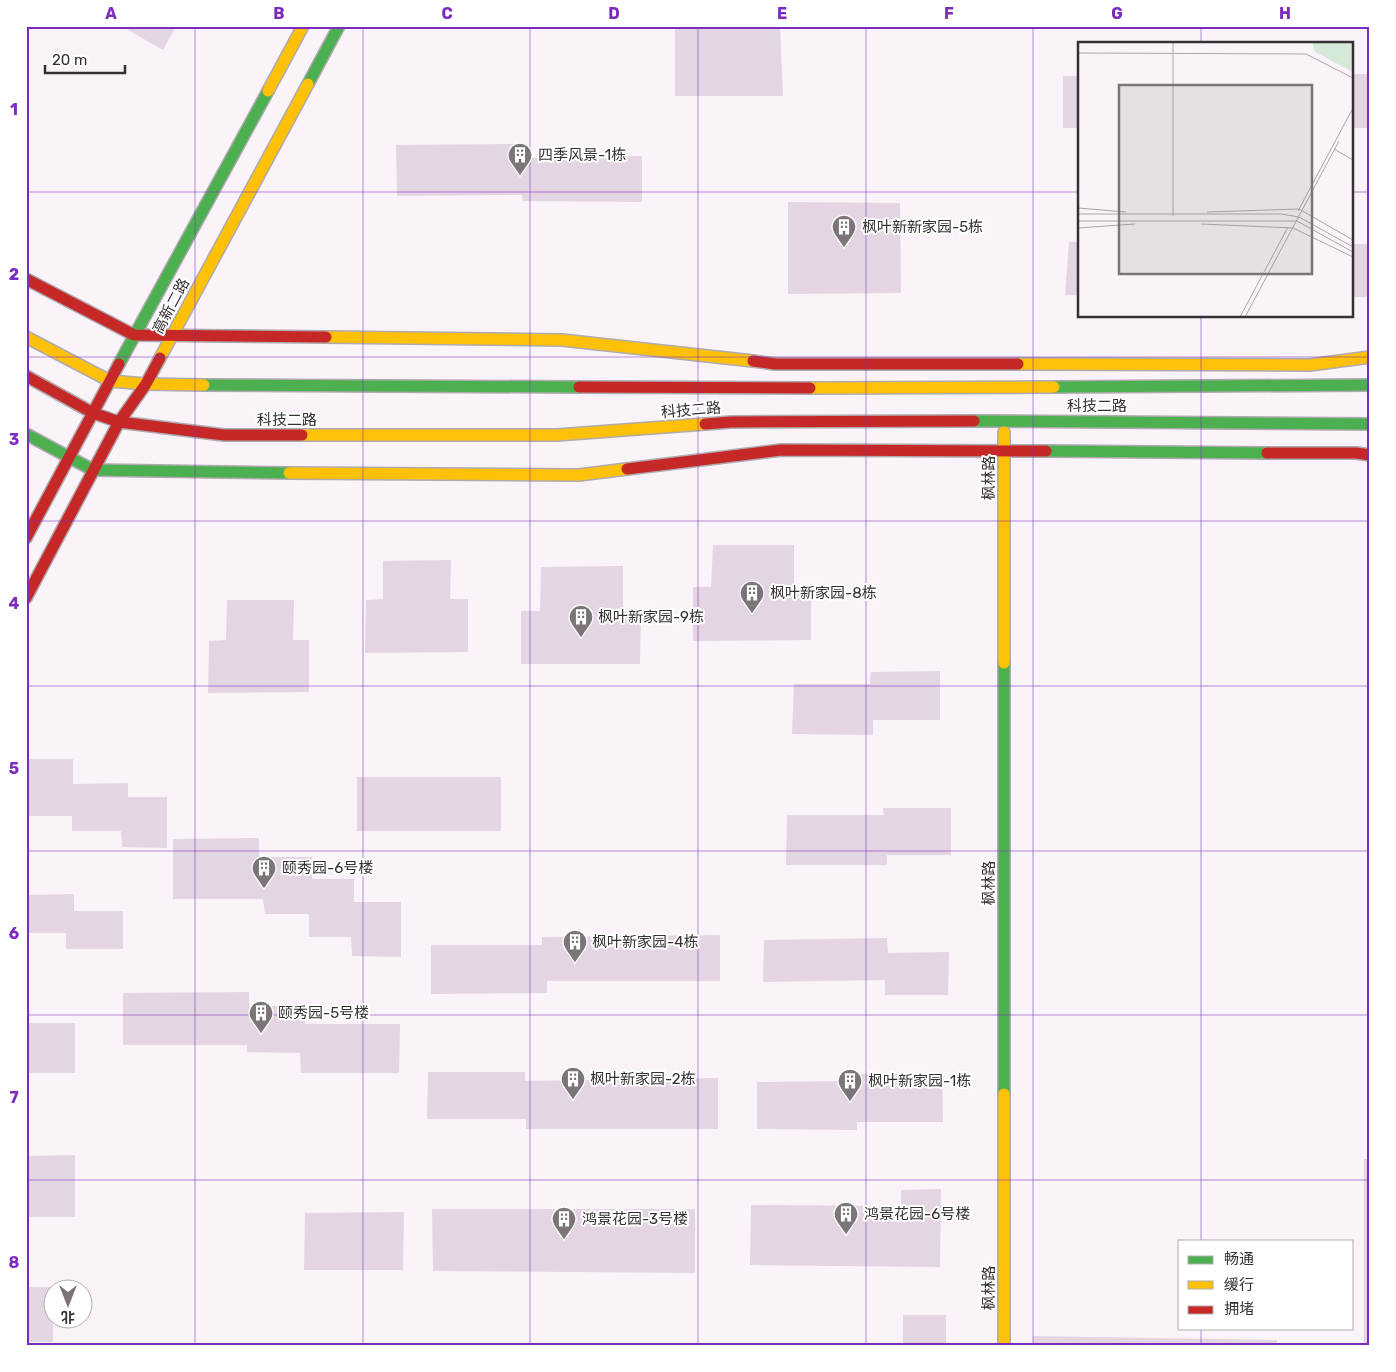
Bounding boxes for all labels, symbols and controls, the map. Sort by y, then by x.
text: A [105,4,117,23]
text: B [273,4,285,23]
text: C [441,4,453,23]
text: D [608,4,620,23]
text: E [777,4,787,23]
text: F [944,4,954,23]
text: G [1111,4,1123,23]
text: H [1279,4,1291,23]
scale bar [45,42,125,74]
inset map [1078,42,1354,318]
text: 20 m [52,51,87,69]
text: 1 [10,100,18,119]
building icon: 四季风景-1栋 [507,142,533,176]
place label: 四季风景-1栋 [538,146,626,164]
building icon: 枫叶新新家园-5栋 [831,214,857,248]
place label: 枫叶新新家园-5栋 [862,218,983,236]
text: 2 [9,265,19,284]
street label: 高新二路 [149,275,193,337]
street label: 科技二路 [1067,397,1127,415]
street label: 科技二路 [660,398,722,422]
street label: 科技二路 [257,411,317,429]
text: 3 [9,430,19,449]
street label: 枫林路 [980,455,998,501]
building icon: 枫叶新家园-8栋 [739,580,765,614]
place label: 枫叶新家园-8栋 [770,584,877,602]
text: 4 [9,594,20,613]
building icon: 枫叶新家园-9栋 [568,604,594,638]
place label: 枫叶新家园-9栋 [598,608,704,626]
text: 5 [9,759,19,778]
building icon: 颐秀园-6号楼 [251,855,277,889]
place label: 颐秀园-6号楼 [282,859,373,877]
street label: 枫林路 [980,860,998,906]
text: 6 [9,924,19,943]
building icon: 枫叶新家园-4栋 [562,929,588,963]
place label: 枫叶新家园-4栋 [592,933,699,951]
building icon: 颐秀园-5号楼 [248,1000,274,1034]
place label: 颐秀园-5号楼 [278,1004,369,1022]
building icon: 枫叶新家园-2栋 [560,1066,586,1100]
building icon: 枫叶新家园-1栋 [837,1068,863,1102]
place label: 枫叶新家园-2栋 [590,1070,695,1088]
place label: 枫叶新家园-1栋 [868,1072,971,1090]
text: 7 [9,1088,19,1107]
building icon: 鸿景花园-6号楼 [833,1201,859,1235]
place label: 鸿景花园-6号楼 [864,1205,970,1223]
building icon: 鸿景花园-3号楼 [551,1206,577,1240]
place label: 鸿景花园-3号楼 [582,1210,688,1228]
legend [1178,1240,1354,1330]
text: 畅通 [1224,1250,1254,1268]
text: 8 [9,1253,20,1272]
street label: 枫林路 [980,1265,998,1311]
text: 缓行 [1224,1276,1254,1294]
north arrow [42,1280,92,1330]
text: 拥堵 [1224,1300,1254,1318]
text: 北 [61,1308,75,1325]

